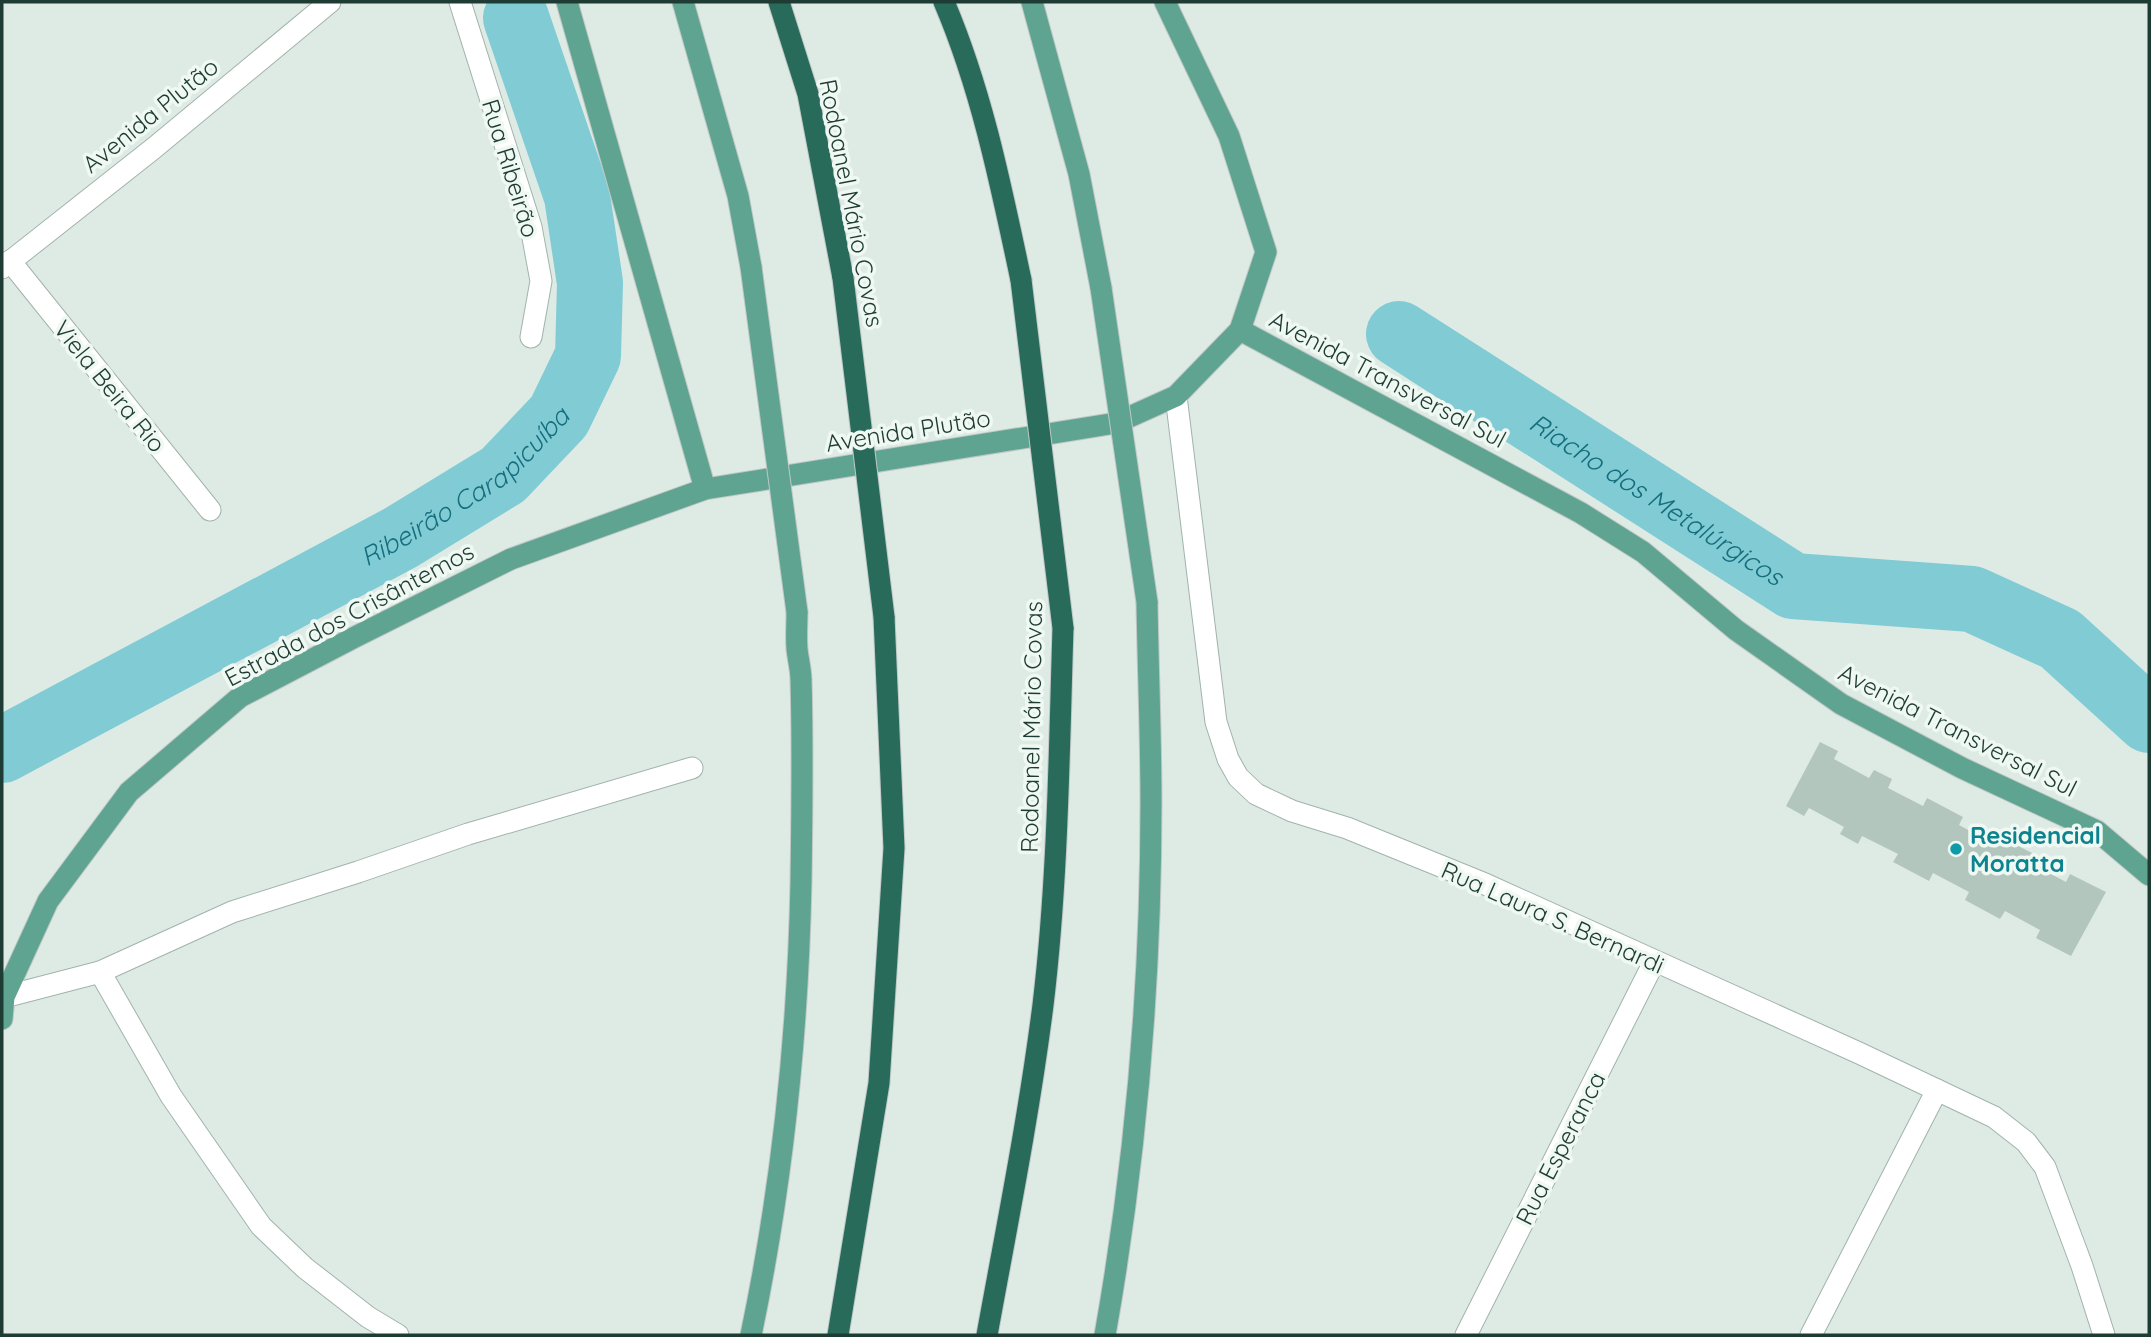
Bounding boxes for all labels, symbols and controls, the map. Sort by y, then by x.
street label: Avenida Plutão [76,51,224,179]
street label: Rodoanel Mário Covas [813,77,891,329]
street label: Rua Ribeirão [476,95,546,241]
street label: Avenida Transversal Sul [1265,304,1511,454]
street label: Viela Beira Rio [48,314,172,458]
water label: Ribeirão Carapicuíba [354,399,577,573]
street label: Avenida Plutão [824,402,992,458]
water label: Riacho dos Metalúrgicos [1524,406,1791,593]
street label: Estrada dos Crisântemos [219,535,479,693]
street label: Rodoanel Mário Covas [1014,601,1048,853]
street label: Avenida Transversal Sul [1834,657,2082,803]
place label: Residencial Moratta [1970,820,2101,878]
marker: Residencial Moratta [1948,841,1964,857]
street label: Rua Laura S. Bernardi [1437,854,1669,980]
street label: Rua Esperanca [1509,1066,1611,1230]

